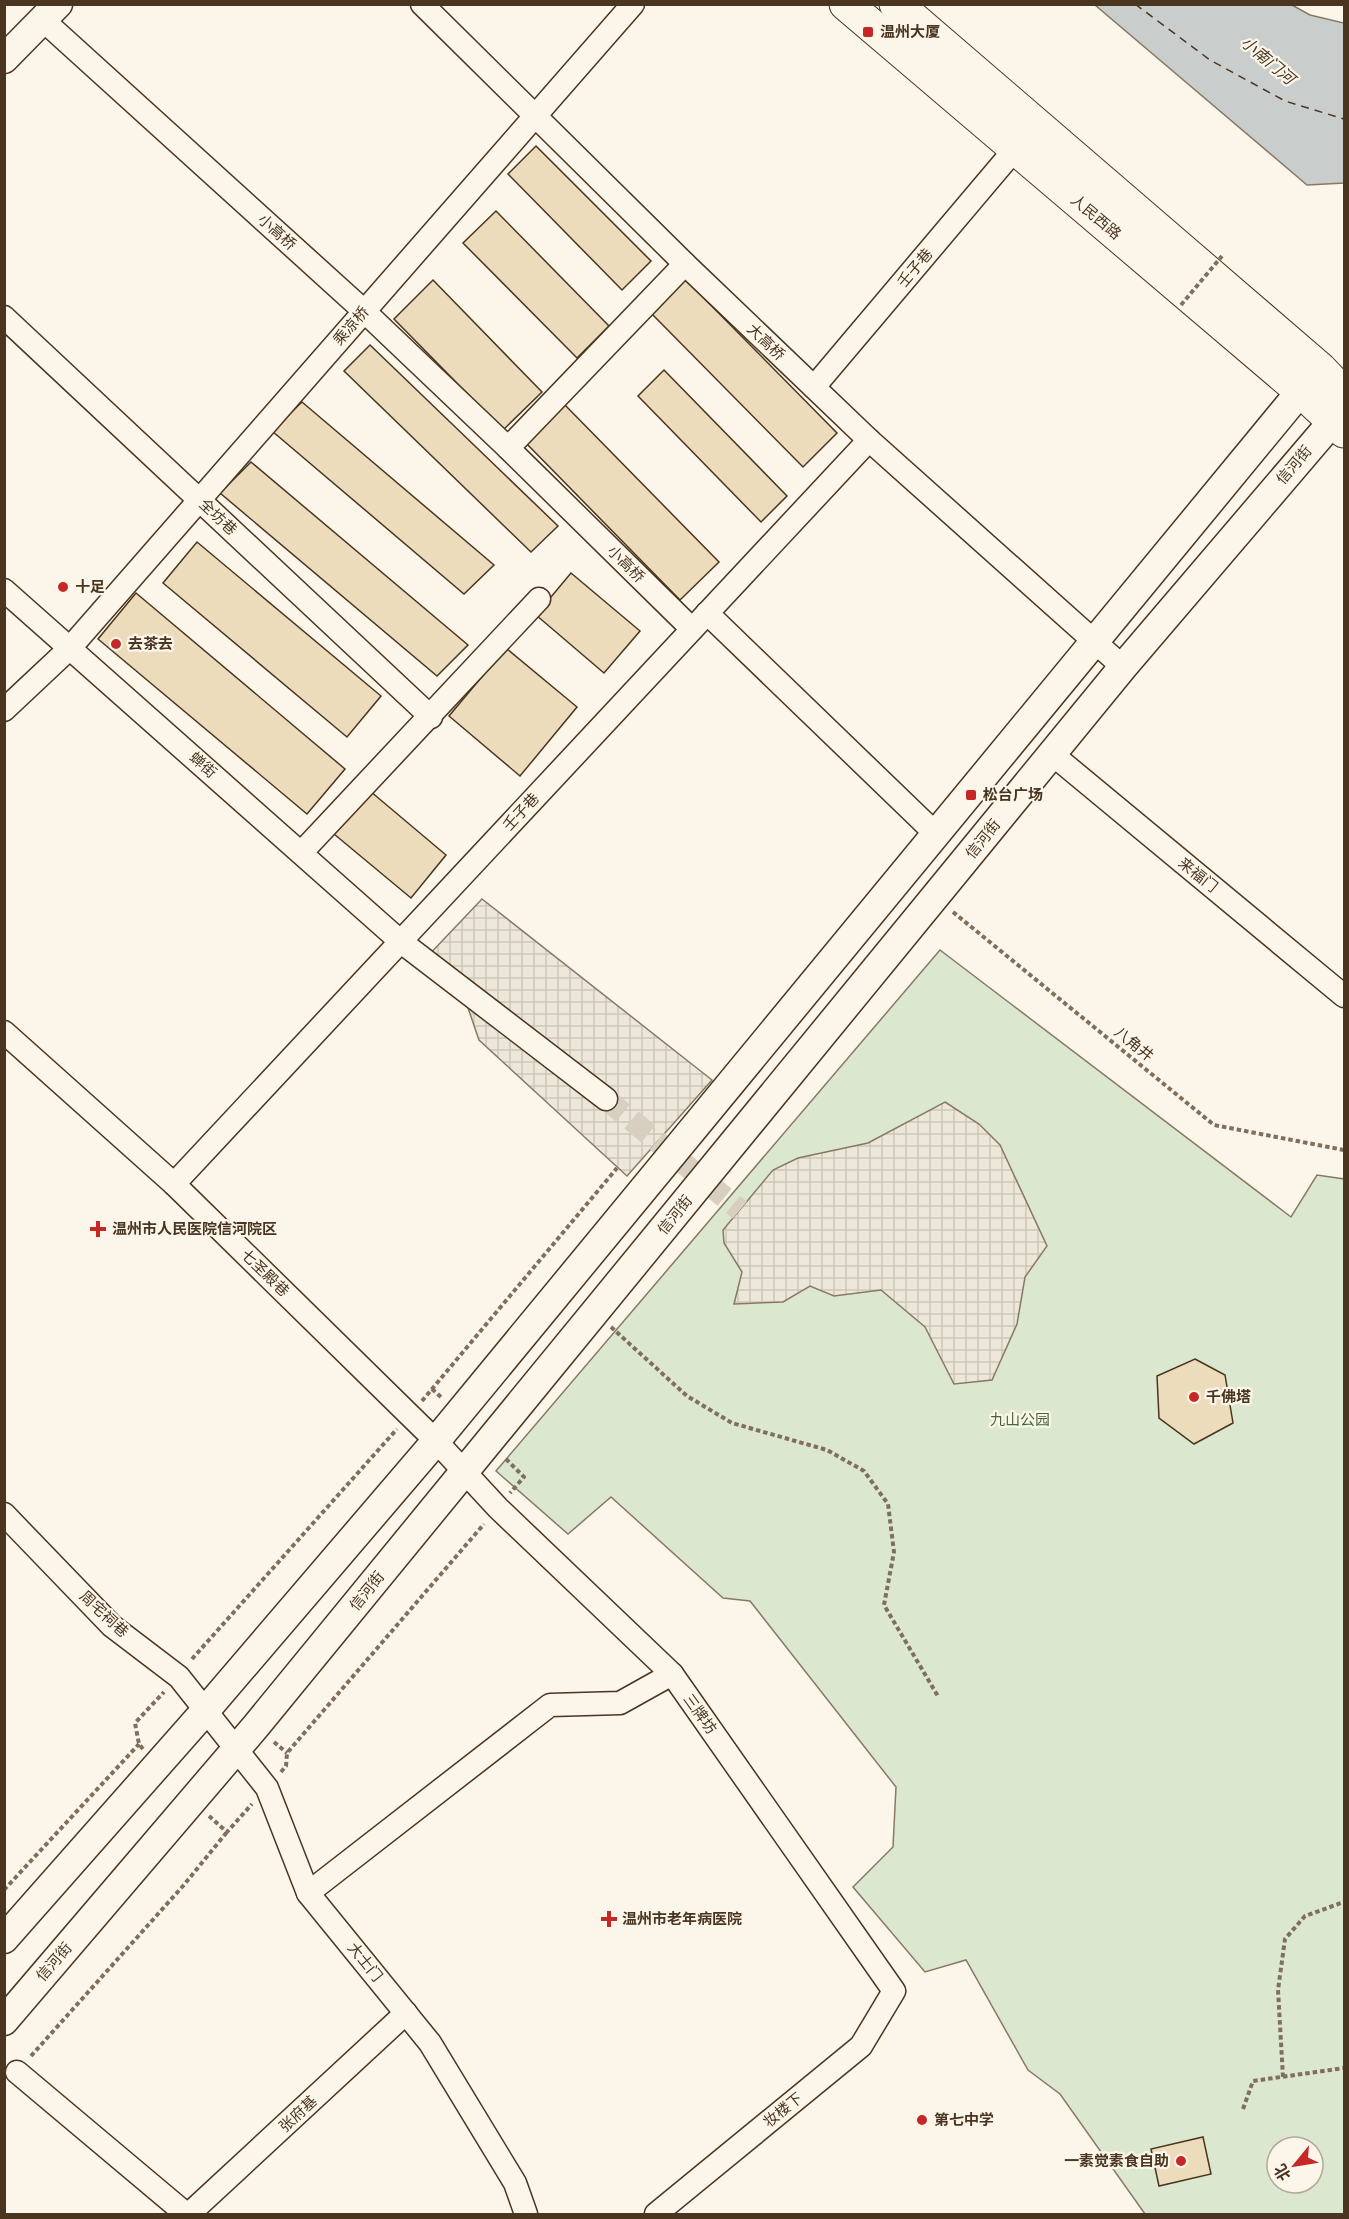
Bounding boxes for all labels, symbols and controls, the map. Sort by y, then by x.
place label: 温州大厦 [880,22,940,40]
marker: 温州大厦 [861,25,875,39]
water label: 小南门河 [1238,32,1301,89]
street label: 人民西路 [1068,190,1125,242]
street label: 小高桥 [255,210,300,253]
street label: 壬子巷 [893,244,936,290]
street label: 乘凉桥 [329,302,372,348]
street label: 大高桥 [744,319,789,363]
street label: 信河街 [1272,441,1315,487]
street label: 全坊巷 [196,494,241,538]
street label: 小高桥 [604,541,649,586]
place label: 十足 [75,577,105,595]
marker: 十足 [56,580,70,594]
place label: 去茶去 [128,634,173,652]
marker: 去茶去 [109,637,123,651]
street label: 蝉街 [186,748,221,781]
place label: 松台广场 [983,785,1043,803]
marker: 松台广场 [964,788,978,802]
street label: 壬子巷 [498,789,542,834]
street label: 信河街 [961,815,1003,862]
street label: 来福门 [1175,853,1222,895]
street label: 八角井 [1111,1022,1158,1064]
street label: 信河街 [653,1191,695,1238]
place label: 温州市人民医院信河院区 [112,1219,277,1237]
marker: 温州市人民医院信河院区 [89,1220,107,1238]
street label: 七圣殿巷 [238,1245,294,1300]
place label: 千佛塔 [1206,1387,1251,1405]
marker: 千佛塔 [1187,1390,1201,1404]
park label: 九山公园 [990,1410,1050,1428]
street label: 信河街 [345,1567,387,1614]
street label: 周宅祠巷 [77,1586,133,1640]
street label: 三牌坊 [680,1690,721,1737]
place label: 温州市老年病医院 [622,1909,742,1927]
marker: 温州市老年病医院 [600,1910,618,1928]
street label: 信河街 [32,1938,75,1984]
street label: 大士门 [345,1938,387,1985]
street label: 妆楼下 [759,2088,806,2130]
street label: 张府基 [275,2091,320,2135]
place label: 第七中学 [934,2110,994,2128]
marker: 第七中学 [915,2113,929,2127]
north arrow [1265,2135,1325,2195]
place label: 一素觉素食自助 [1064,2151,1169,2169]
marker: 一素觉素食自助 [1174,2154,1188,2168]
text: 北 [1269,2161,1294,2184]

